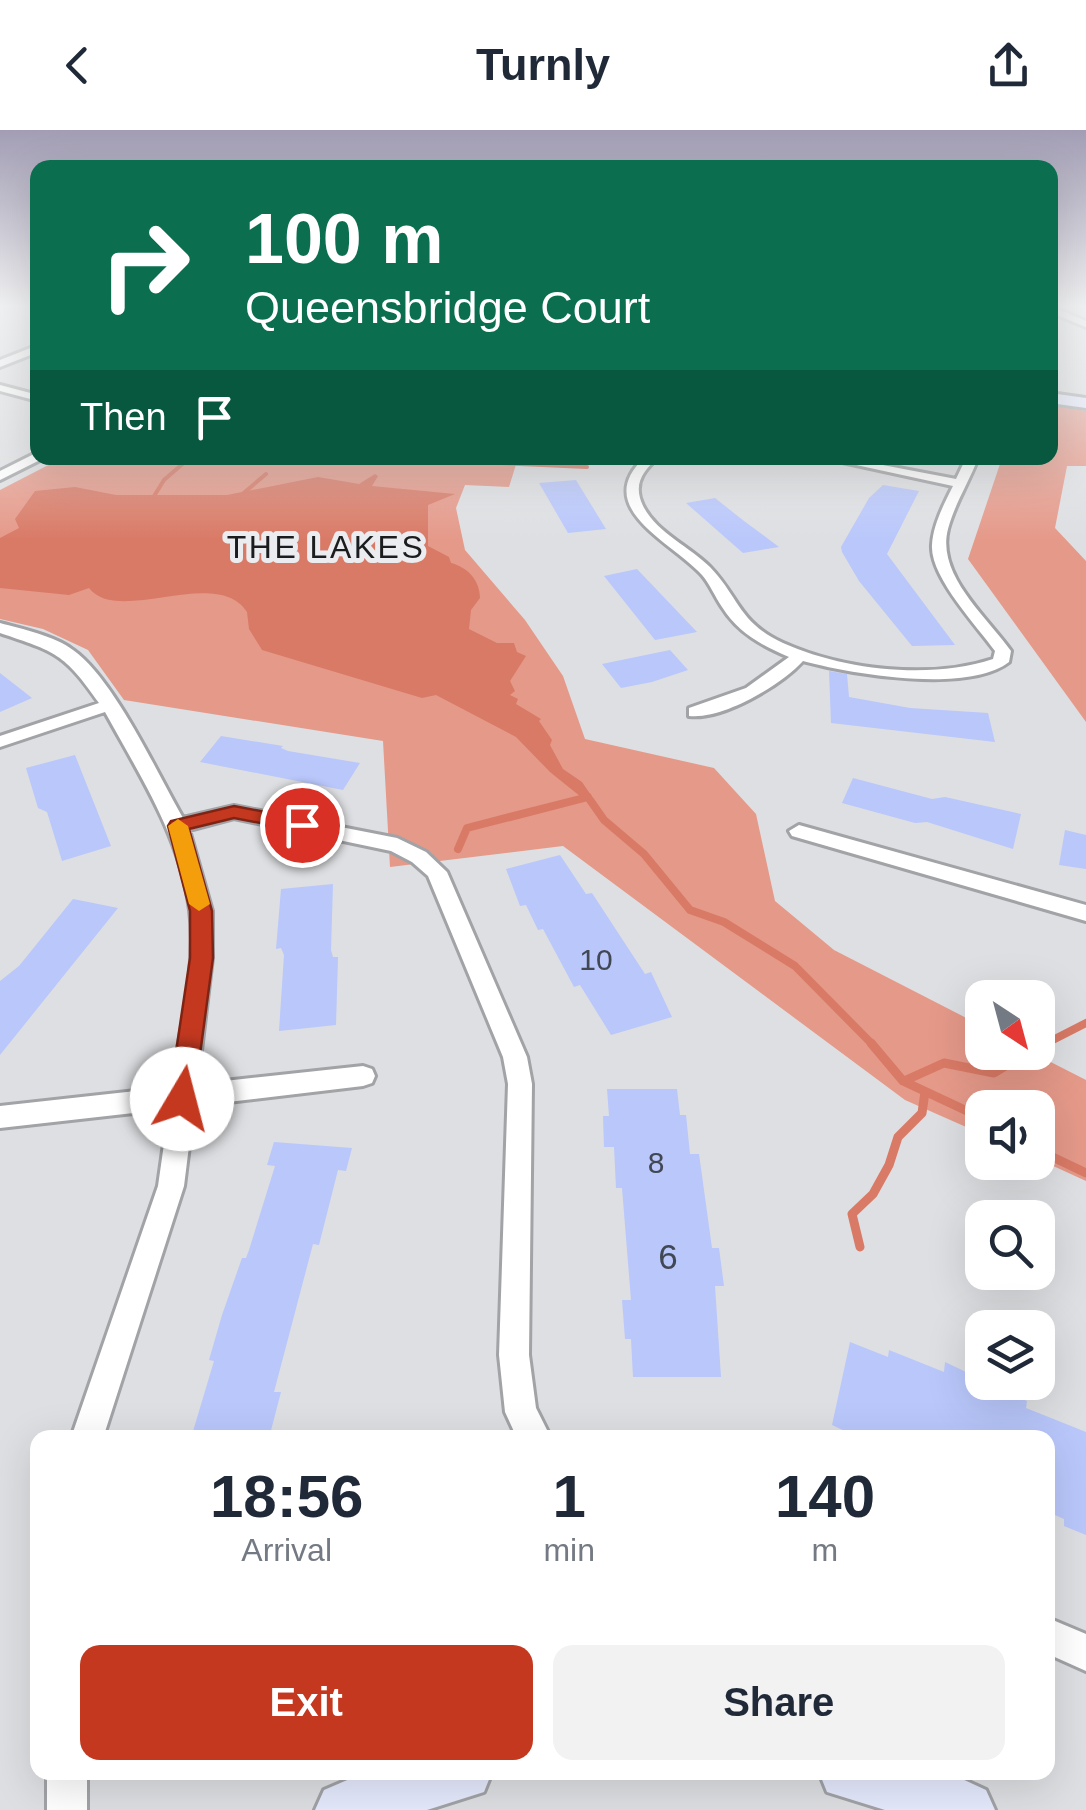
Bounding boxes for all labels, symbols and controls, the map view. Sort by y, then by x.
icon: back [50,38,105,93]
icon: share [981,38,1036,93]
text: Turnly [476,39,610,90]
icon: right [80,200,210,330]
text: 100 m [245,200,443,278]
text: Queensbridge Court [245,282,650,333]
icon: arrive [187,390,242,445]
text: Then [80,396,167,438]
district label: THE LAKES [227,529,425,565]
pin [260,783,345,868]
icon: arrive [275,798,330,853]
house number: 10 [579,943,613,976]
north arrow [965,980,1055,1070]
map controls [965,980,1055,1400]
position arrow [130,1047,234,1151]
button: sound [965,1090,1055,1180]
house number: 8 [648,1146,664,1179]
button: search [965,1200,1055,1290]
house number: 6 [658,1237,678,1276]
button: layers [965,1310,1055,1400]
text: 18:56 [210,1463,363,1530]
text: 1 [552,1463,586,1530]
text: 140 [775,1463,875,1530]
text: Arrival [241,1532,332,1568]
text: min [543,1532,595,1568]
text: m [812,1532,838,1568]
button: Exit [80,1645,533,1760]
button: Share [553,1645,1005,1760]

